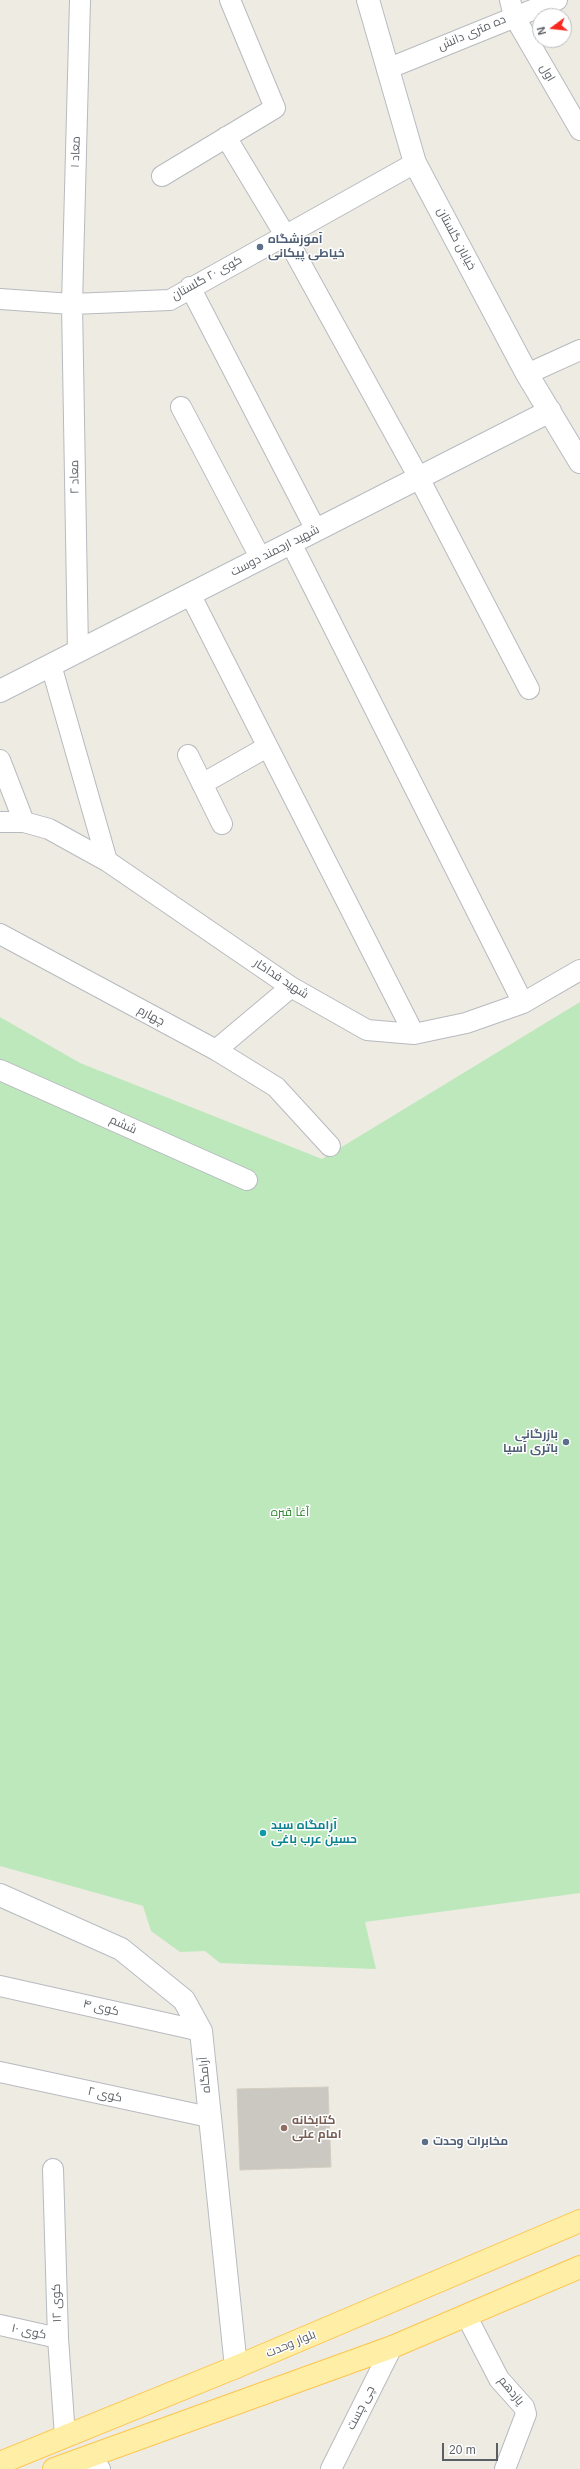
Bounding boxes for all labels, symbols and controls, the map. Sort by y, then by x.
north arrow [532,8,572,48]
street label: ده متری دانش [436,12,508,54]
text: N [535,25,548,36]
street label: اول [536,62,558,84]
street label: معاد ۱ [68,136,84,168]
street label: خیابان گلستان [433,205,479,273]
place label: آموزشگاه خیاطی پیکانی [268,233,345,261]
marker: آموزشگاه خیاطی پیکانی [255,242,265,252]
street label: کوی ۲۰ گلستان [169,253,245,303]
street label: معاد ۲ [68,460,82,494]
street label: شهید ارجمند دوست [228,522,322,580]
street label: شهید فداکار [251,956,311,1002]
street label: چهارم [135,1003,167,1029]
street label: ششم [107,1113,139,1137]
place label: بازرگانی باتری آسیا [503,1428,558,1456]
marker: بازرگانی باتری آسیا [561,1437,571,1447]
park label: آغا قبره [271,1506,309,1520]
place label: آرامگاه سید حسین عرب باغی [271,1819,357,1847]
marker: آرامگاه سید حسین عرب باغی [258,1828,268,1838]
street label: کوی ۴ [82,1997,120,2019]
street label: آرامگاه [196,2056,214,2094]
street label: کوی ۲ [86,2084,124,2106]
place label: کتابخانه امام علی [292,2114,341,2142]
marker: کتابخانه امام علی [279,2123,289,2133]
place label: مخابرات وحدت [433,2135,508,2149]
marker: مخابرات وحدت [420,2137,430,2147]
street label: کوی ۱۲ [49,2283,65,2323]
street label: کوی ۱۰ [10,2321,48,2343]
street label: بلوار وحدت [264,2327,318,2361]
street label: یازدهم [495,2374,527,2408]
street label: چی چست [344,2384,378,2432]
scale bar [444,2435,500,2461]
text: 20 m [449,2443,476,2457]

